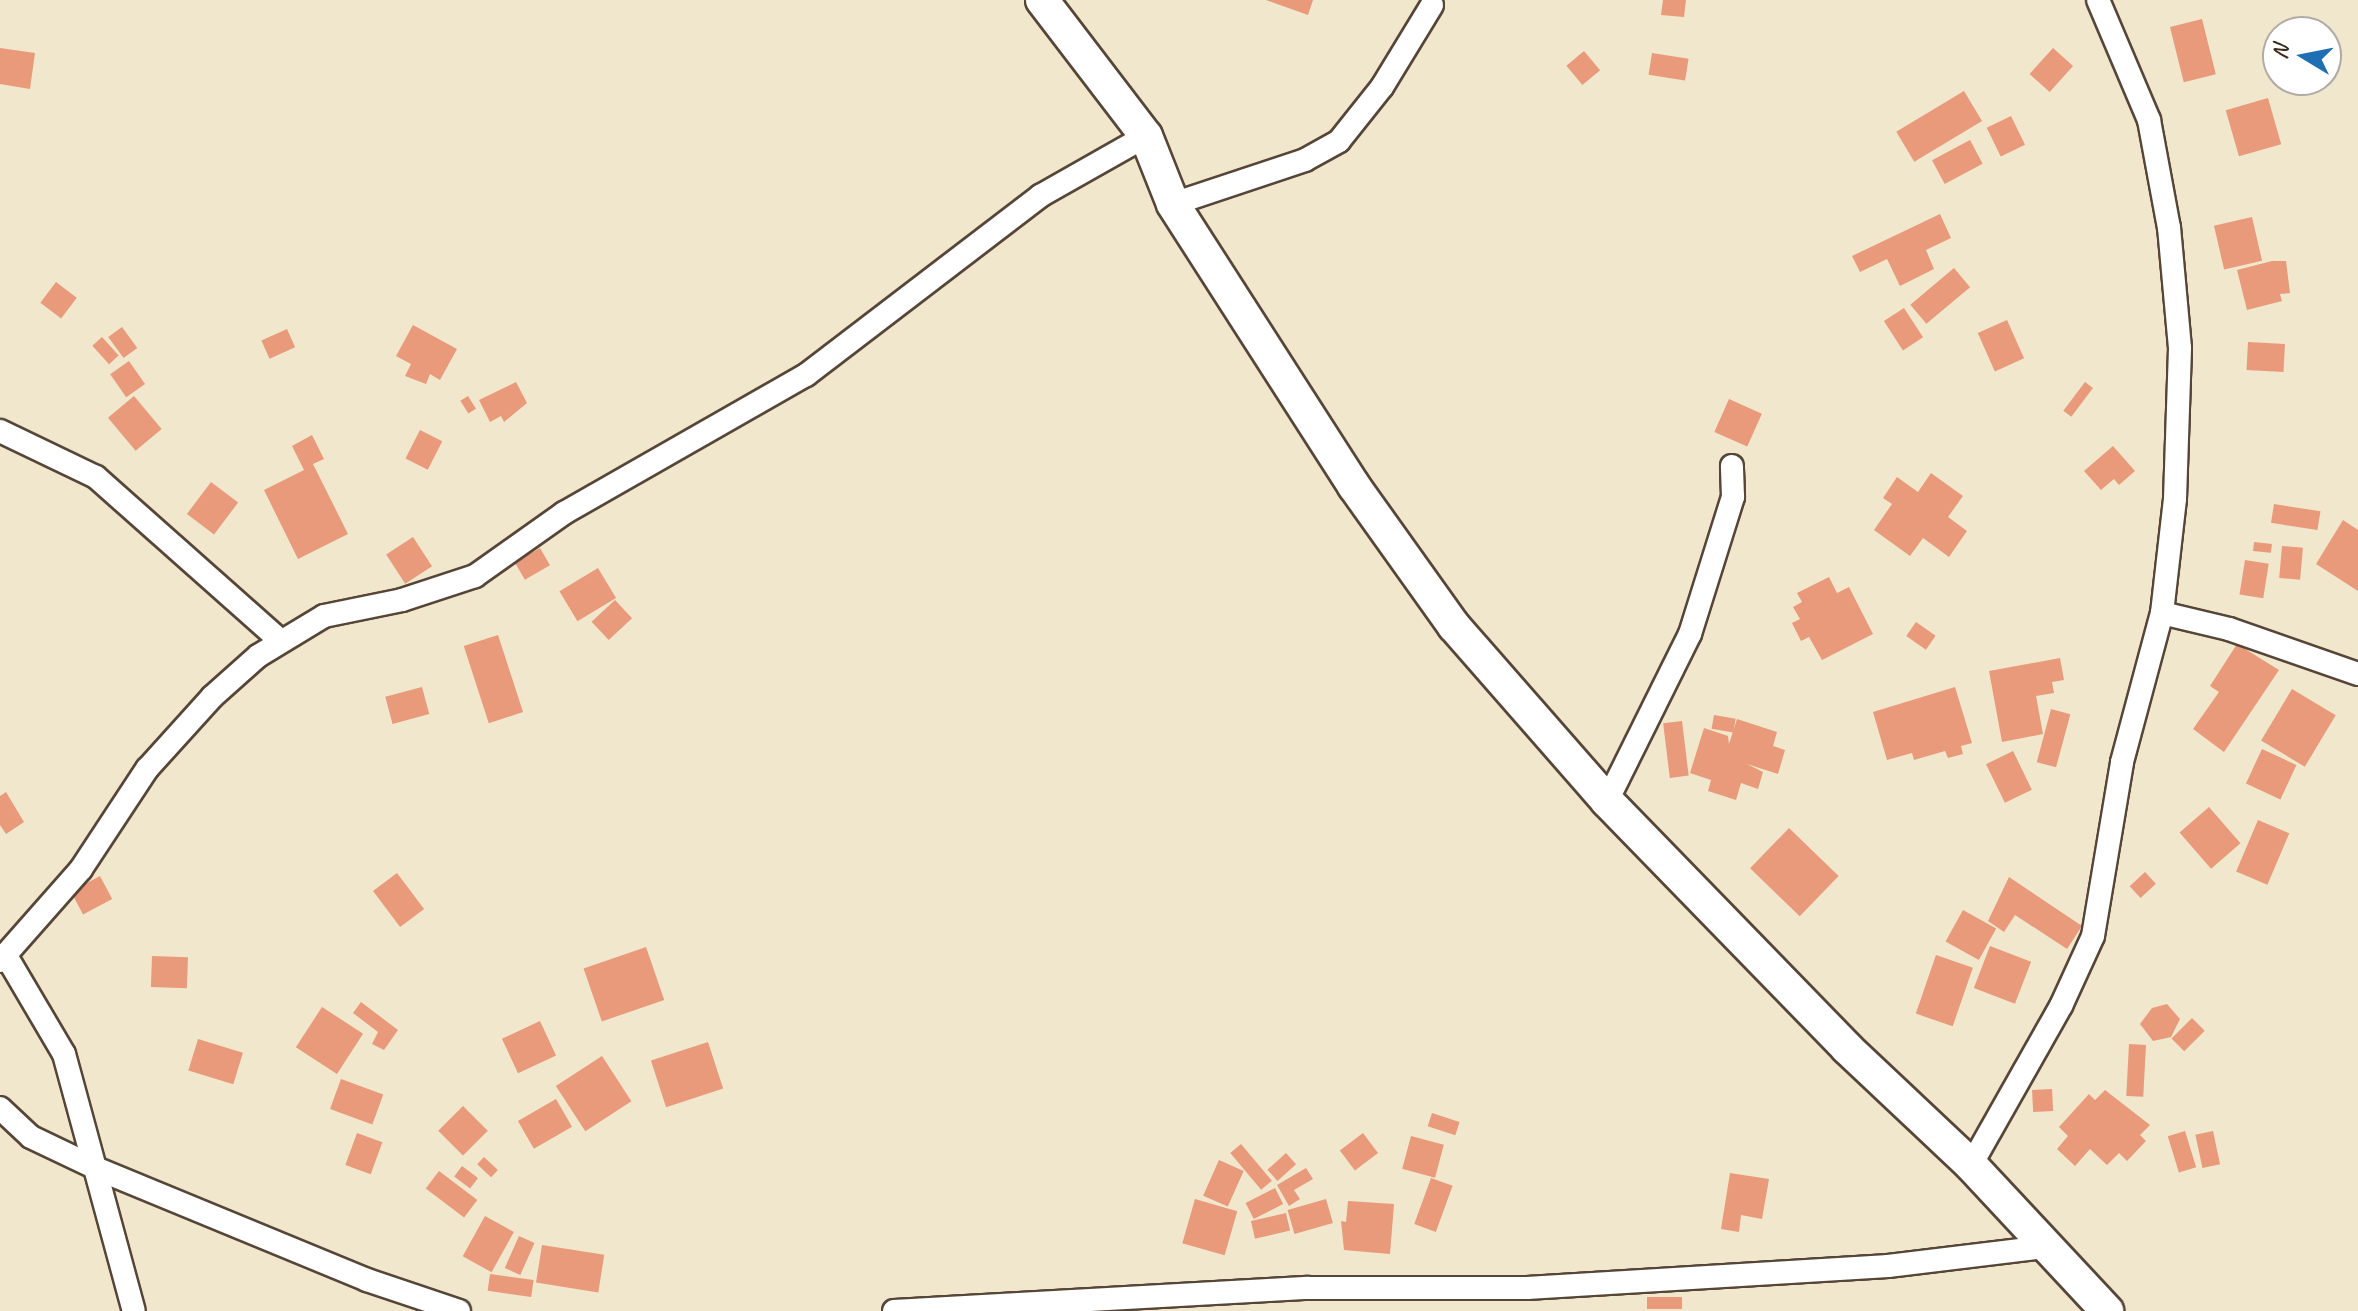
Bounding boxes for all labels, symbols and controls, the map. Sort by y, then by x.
north arrow [2262,16,2342,96]
text: N [2265,43,2295,61]

